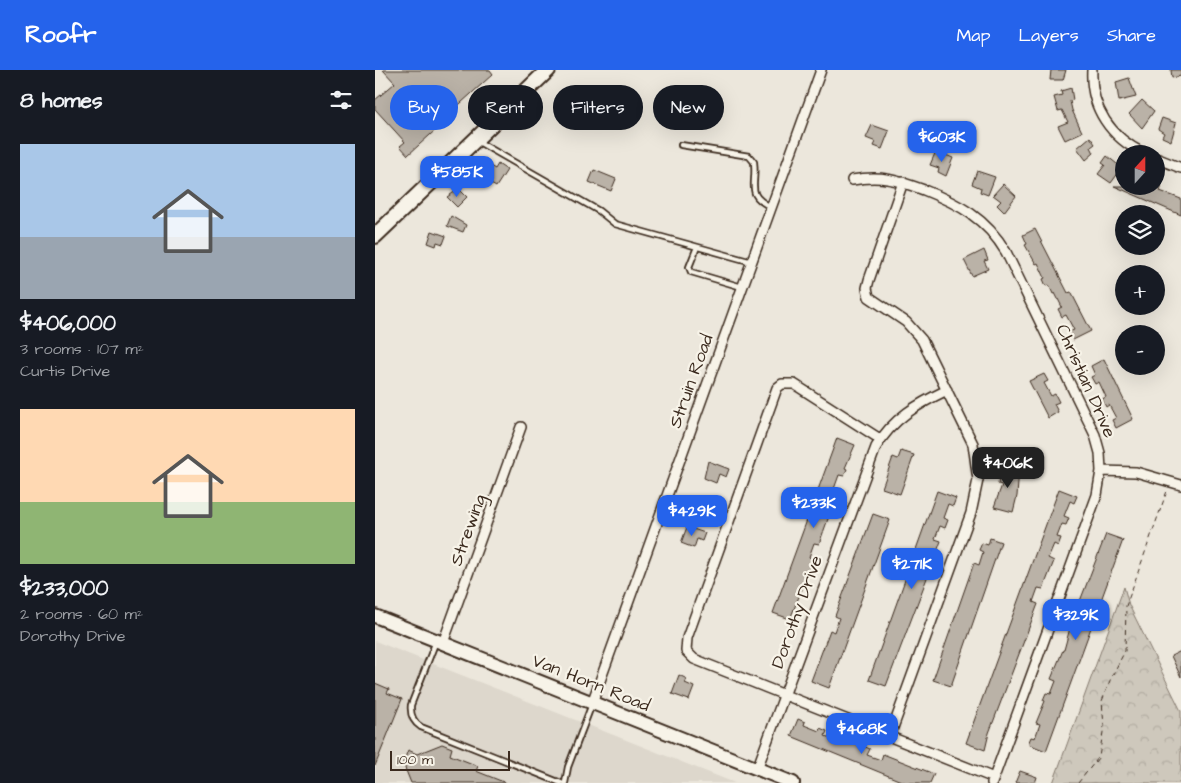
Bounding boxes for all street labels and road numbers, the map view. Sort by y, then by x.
street label: Christian Drive [1050,320,1122,442]
street label: Struin Road [662,331,720,431]
street label: Strewing [444,491,493,569]
street label: Dorothy Drive [765,552,830,672]
street label: Van Horn Road [528,648,654,718]

